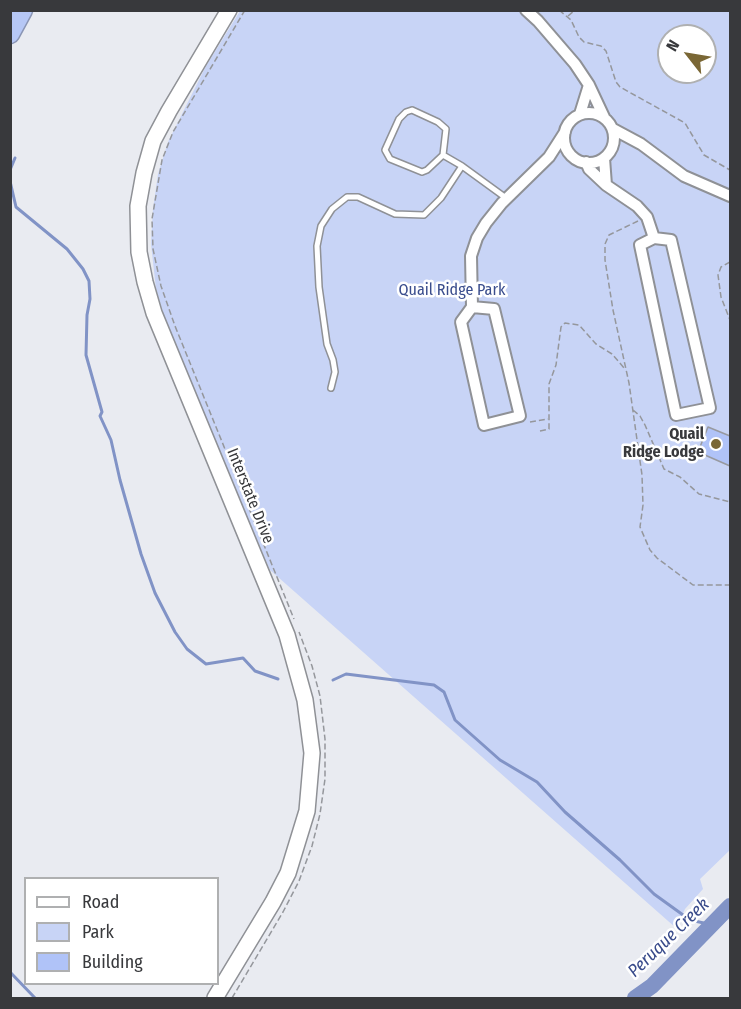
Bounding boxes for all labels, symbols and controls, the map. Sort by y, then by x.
north arrow [657,24,717,84]
text: N [662,36,683,55]
park label: Quail Ridge Park [399,281,505,301]
place label: Quail Ridge Lodge [623,425,704,463]
marker: Quail Ridge Lodge [709,437,723,451]
street label: Interstate Drive [222,445,278,547]
legend [24,877,219,985]
text: Road [82,891,119,913]
water label: Peruque Creek [624,894,714,982]
text: Park [82,921,114,943]
text: Building [82,951,143,973]

